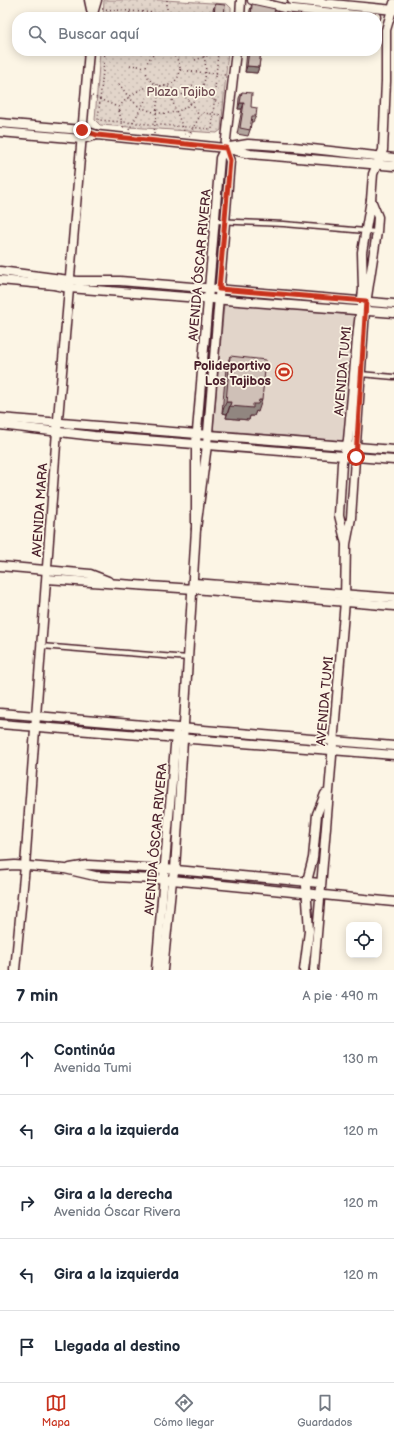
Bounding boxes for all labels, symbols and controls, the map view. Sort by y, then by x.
search box [12,12,382,56]
icon: search [26,23,48,45]
text: Buscar aquí [58,25,139,44]
park label: Plaza Tajibo [146,84,216,100]
route end [73,121,91,139]
street label: AVENIDA ÓSCAR RIVERA [184,188,215,342]
street label: AVENIDA TUMI [331,326,355,417]
place label: Polideportivo Los Tajibos [193,358,271,389]
sports icon: Polideportivo Los Tajibos [274,362,294,382]
route start [347,448,365,466]
street label: AVENIDA MARA [29,463,51,558]
street label: AVENIDA TUMI [313,656,337,747]
street label: AVENIDA ÓSCAR RIVERA [140,762,171,916]
map controls [346,922,382,958]
button: locate [346,922,382,958]
text: 7 min [16,986,58,1006]
text: A pie · 490 m [302,988,378,1004]
text: Continúa [54,1041,115,1060]
icon: ahead [16,1048,38,1070]
text: 130 m [343,1051,378,1067]
text: Avenida Tumi [54,1060,132,1076]
icon: left [16,1120,38,1142]
text: Gira a la izquierda [54,1121,179,1140]
text: 120 m [343,1123,378,1139]
text: Gira a la derecha [54,1185,173,1204]
icon: right [16,1192,38,1214]
text: 120 m [343,1195,378,1211]
text: Avenida Óscar Rivera [54,1204,181,1220]
icon: left [16,1264,38,1286]
text: Gira a la izquierda [54,1265,179,1284]
text: 120 m [343,1267,378,1283]
icon: arrive [16,1336,38,1358]
text: Llegada al destino [54,1337,180,1356]
tab: Mapa [42,1392,70,1429]
tab: Cómo llegar [154,1392,214,1429]
tab: Guardados [297,1392,352,1429]

